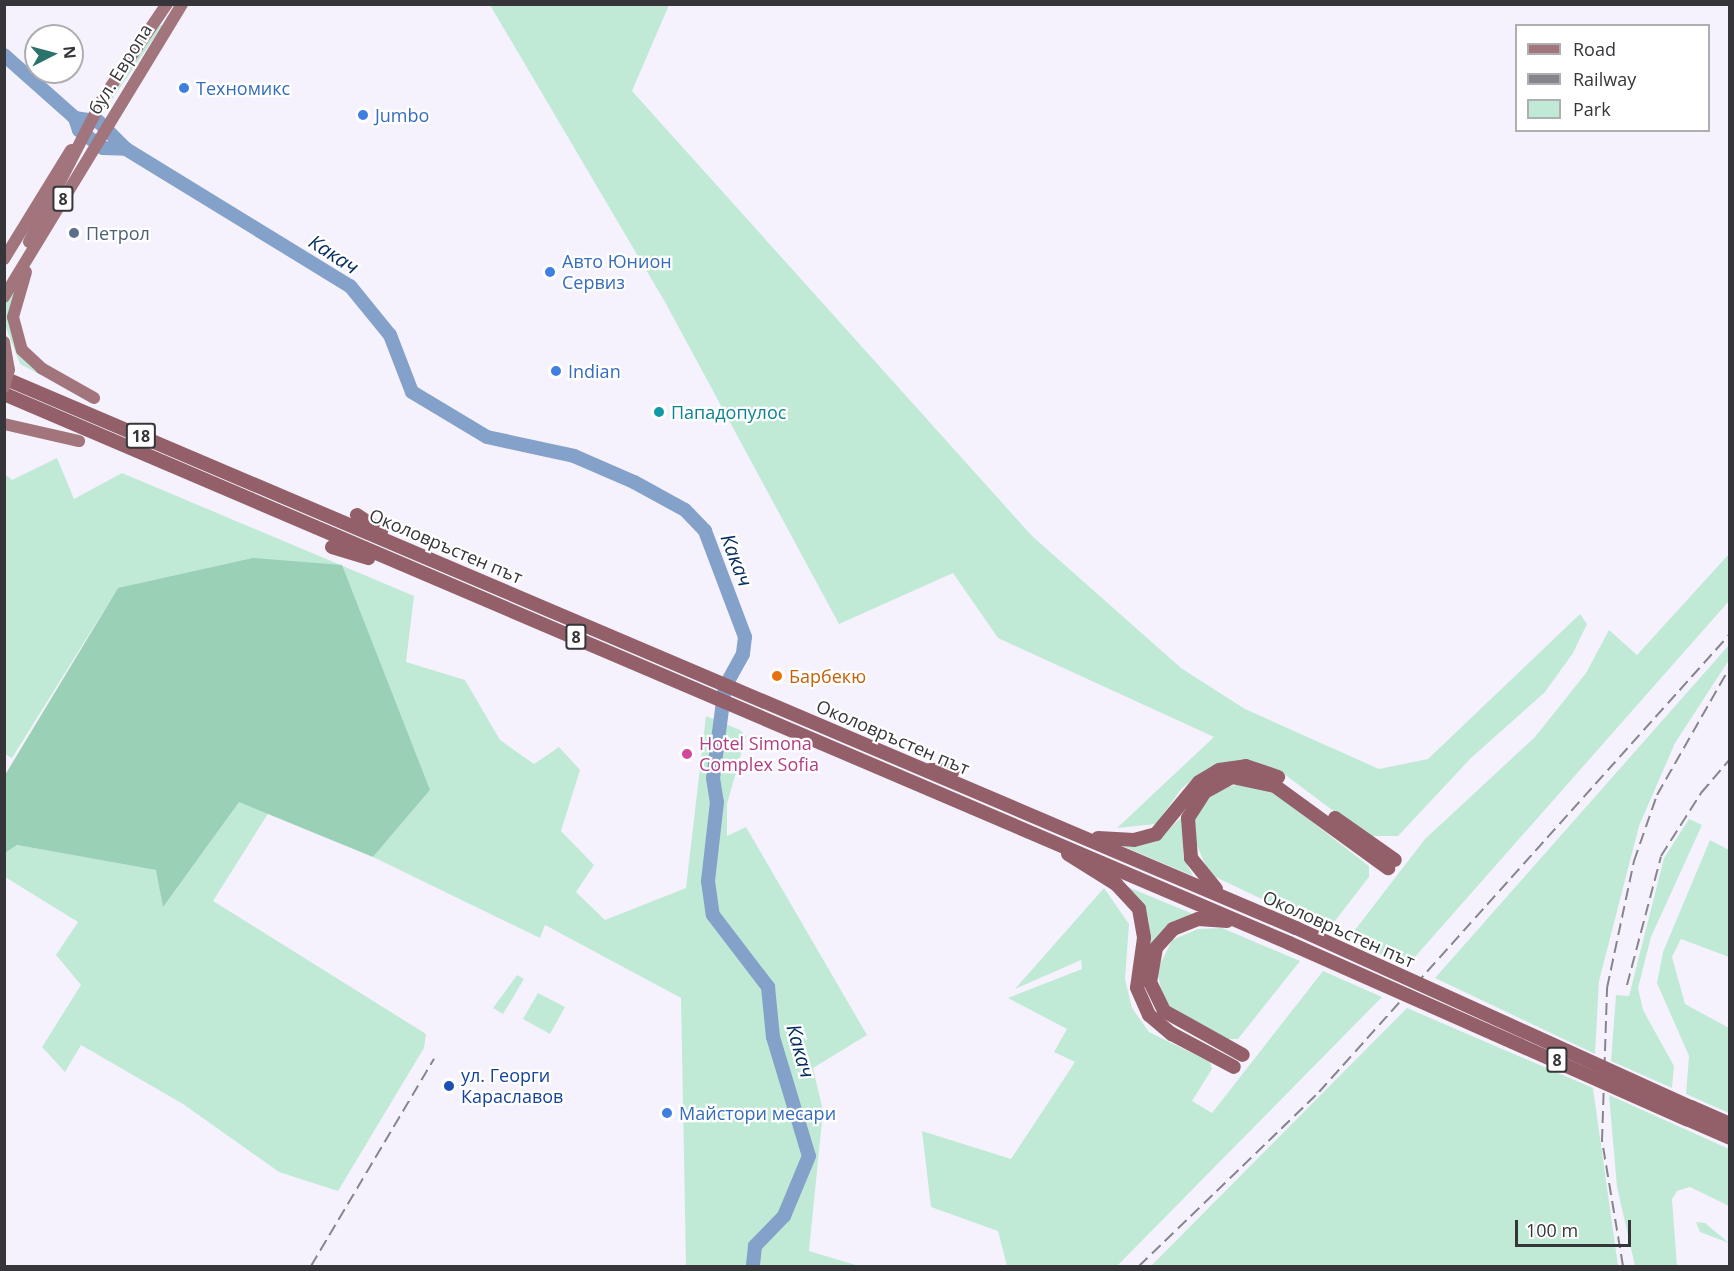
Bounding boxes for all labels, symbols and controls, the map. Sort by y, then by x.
street label: бул. Европа [84,20,156,118]
north arrow [24,24,84,84]
legend [1515,24,1710,132]
text: Road [1573,37,1616,61]
text: N [58,45,82,60]
text: Railway [1573,67,1636,91]
place label: Техномикс [196,77,290,99]
marker: Техномикс [177,81,191,95]
text: Park [1573,97,1611,121]
place label: Jumbo [375,104,429,126]
marker: Jumbo [356,108,370,122]
road number: 8 [51,186,75,212]
place label: Петрол [86,222,150,244]
marker: Петрол [67,226,81,240]
water label: Какач [305,229,363,279]
place label: Авто Юнион Сервиз [562,251,672,294]
marker: Авто Юнион Сервиз [543,265,557,279]
place label: Indian [568,360,621,382]
marker: Indian [549,364,563,378]
place label: Пападопулос [671,401,786,423]
marker: Пападопулос [652,405,666,419]
road number: 18 [124,423,158,449]
street label: Околовръстен път [366,504,526,588]
water label: Какач [716,530,758,590]
road number: 8 [564,624,588,650]
place label: Барбекю [789,665,866,687]
marker: Барбекю [770,669,784,683]
street label: Околовръстен път [813,695,973,779]
place label: Hotel Simona Complex Sofia [699,733,819,776]
marker: Hotel Simona Complex Sofia [680,747,694,761]
street label: Околовръстен път [1260,886,1418,972]
water label: Какач [782,1021,820,1081]
road number: 8 [1545,1047,1569,1073]
place label: ул. Георги Караславов [461,1065,563,1108]
marker: ул. Георги Караславов [442,1079,456,1093]
place label: Майстори месари [679,1102,836,1124]
marker: Майстори месари [660,1106,674,1120]
scale bar [1518,1208,1634,1246]
text: 100 m [1526,1218,1578,1242]

